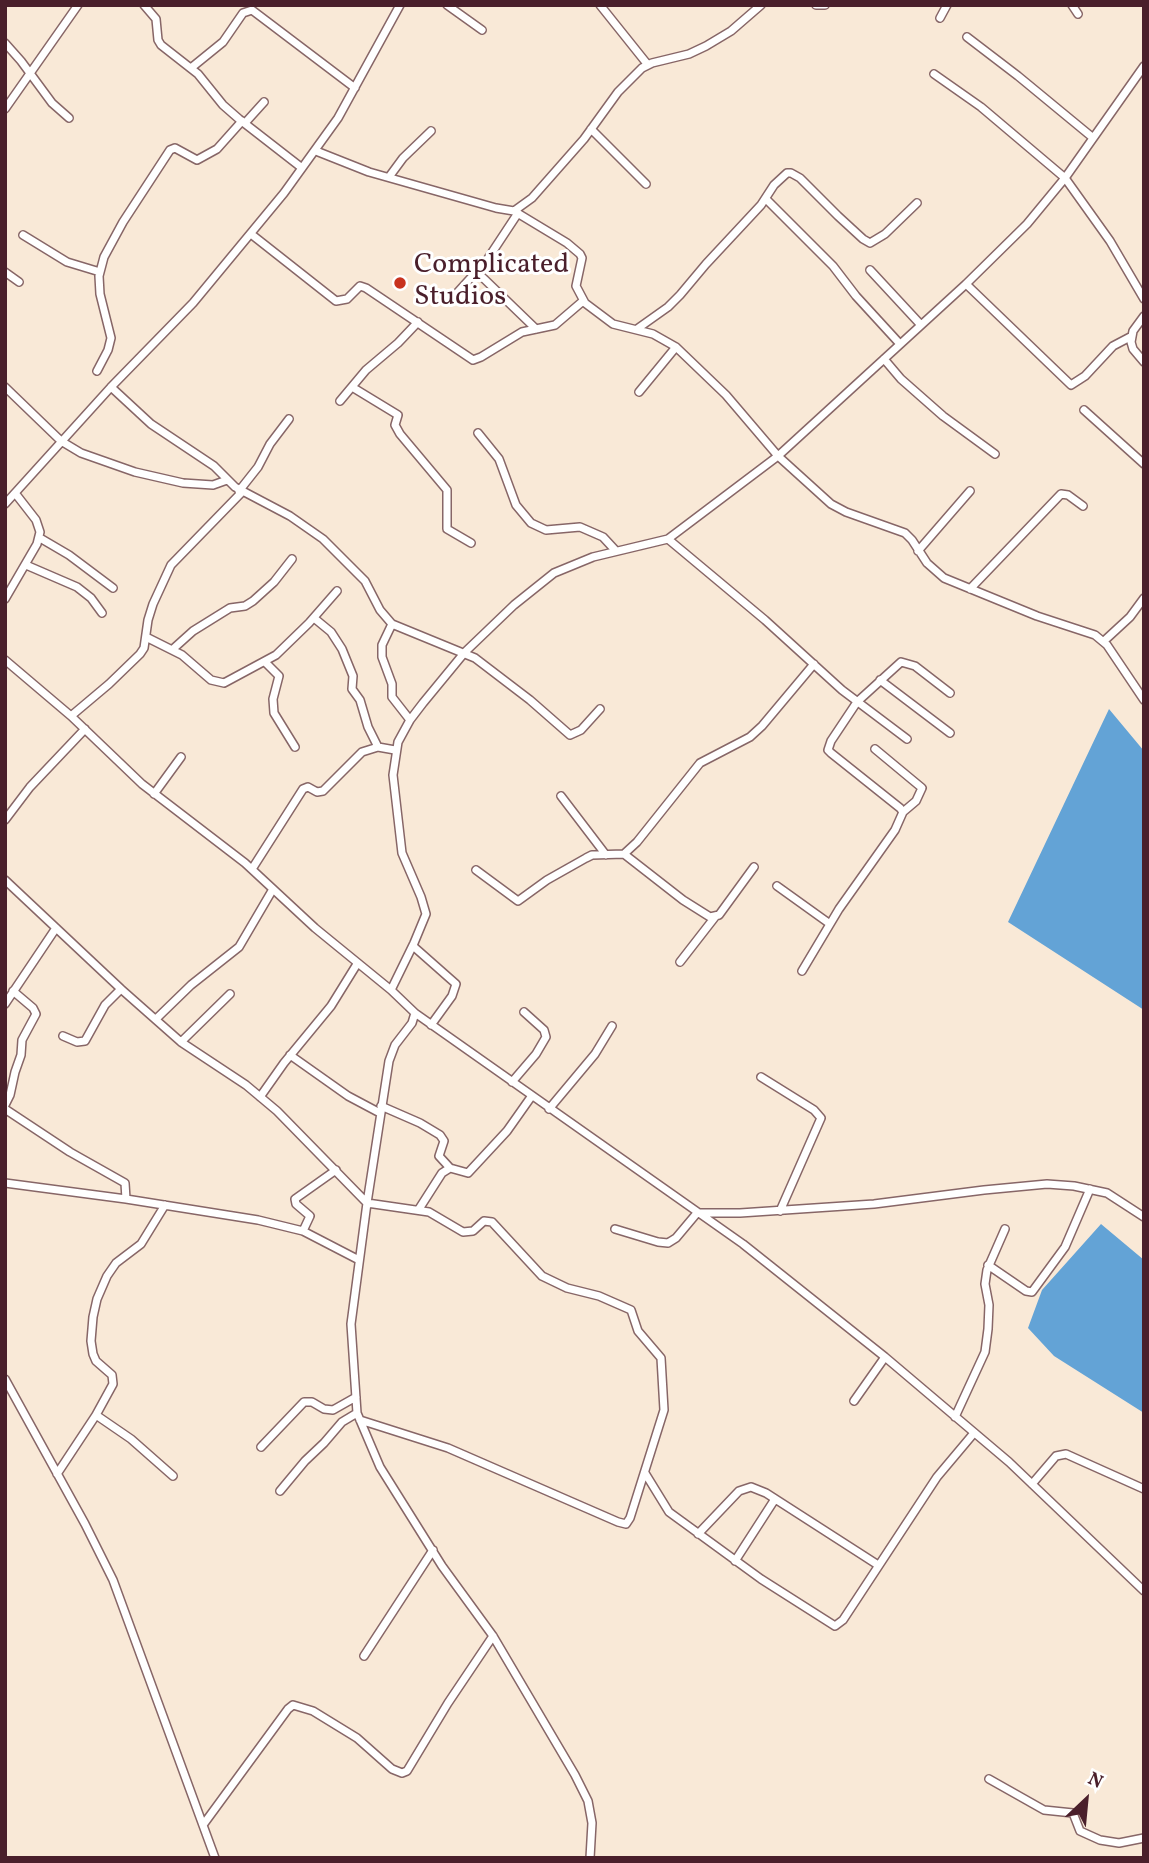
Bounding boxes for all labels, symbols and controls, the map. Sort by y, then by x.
place label: Complicated Studios [414,250,569,316]
marker: Complicated Studios [392,275,408,291]
north arrow [1051,1765,1121,1835]
text: N [1083,1766,1107,1796]

